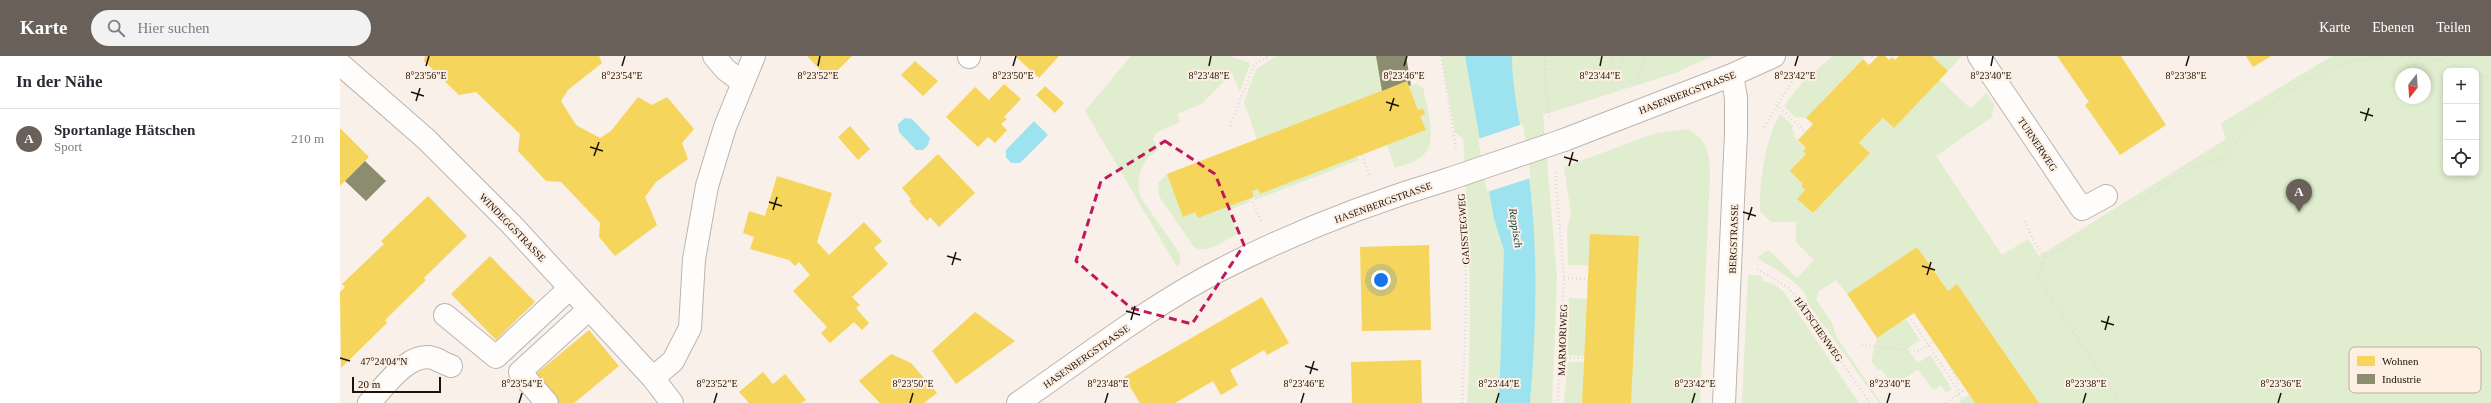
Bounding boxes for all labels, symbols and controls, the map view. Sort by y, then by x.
search box [91,10,371,46]
text: Karte [20,17,67,38]
icon: search [105,17,127,39]
text: Hier suchen [137,20,210,36]
text: Karte [2319,20,2350,35]
text: Ebenen [2372,20,2414,35]
text: Teilen [2436,20,2471,35]
north arrow [2395,68,2431,104]
map controls [2443,68,2479,176]
button: + [2443,68,2479,104]
street label: HASENBERGSTRASSE [1637,69,1737,116]
text: 8°23'56"E [406,70,447,81]
text: 8°23'54"E [602,70,643,81]
text: 8°23'52"E [798,70,839,81]
text: 8°23'50"E [993,70,1034,81]
text: 8°23'48"E [1189,70,1230,81]
text: 8°23'46"E [1384,70,1425,81]
text: 8°23'44"E [1580,70,1621,81]
text: 8°23'42"E [1775,70,1816,81]
text: 8°23'40"E [1971,70,2012,81]
text: 8°23'38"E [2166,70,2207,81]
text: In der Nähe [16,72,103,91]
button: − [2443,104,2479,140]
street label: TURNERWEG [2016,115,2060,173]
text: Sportanlage Hätschen [54,122,195,138]
text: A [24,131,34,146]
text: 210 m [291,131,324,146]
text: Sport [54,139,82,154]
button: locate [2443,140,2479,176]
pin: A [2286,179,2312,212]
street label: HASENBERGSTRASSE [1333,180,1433,225]
street label: WINDEGGSTRASSE [477,191,548,264]
street label: GAISSTEGWEG [1456,193,1471,265]
street label: BERGSTRASSE [1727,204,1740,274]
water label: Reppisch [1507,206,1525,249]
your location [1371,270,1391,290]
street label: HÄTSCHENWEG [1792,295,1845,364]
street label: MARMORIWEG [1556,304,1569,376]
street label: HASENBERGSTRASSE [1041,322,1132,390]
legend [2349,347,2481,393]
text: Wohnen [2382,355,2419,367]
text: 47°24'04"N [360,356,408,367]
text: Industrie [2382,373,2421,385]
scale bar [352,375,441,394]
text: 20 m [358,378,380,390]
text: 8°23'54"E [502,378,543,389]
text: 8°23'52"E [697,378,738,389]
text: 8°23'50"E [893,378,934,389]
text: 8°23'48"E [1088,378,1129,389]
text: 8°23'46"E [1284,378,1325,389]
text: 8°23'44"E [1479,378,1520,389]
text: 8°23'42"E [1675,378,1716,389]
text: 8°23'40"E [1870,378,1911,389]
text: 8°23'38"E [2066,378,2107,389]
text: 8°23'36"E [2261,378,2302,389]

